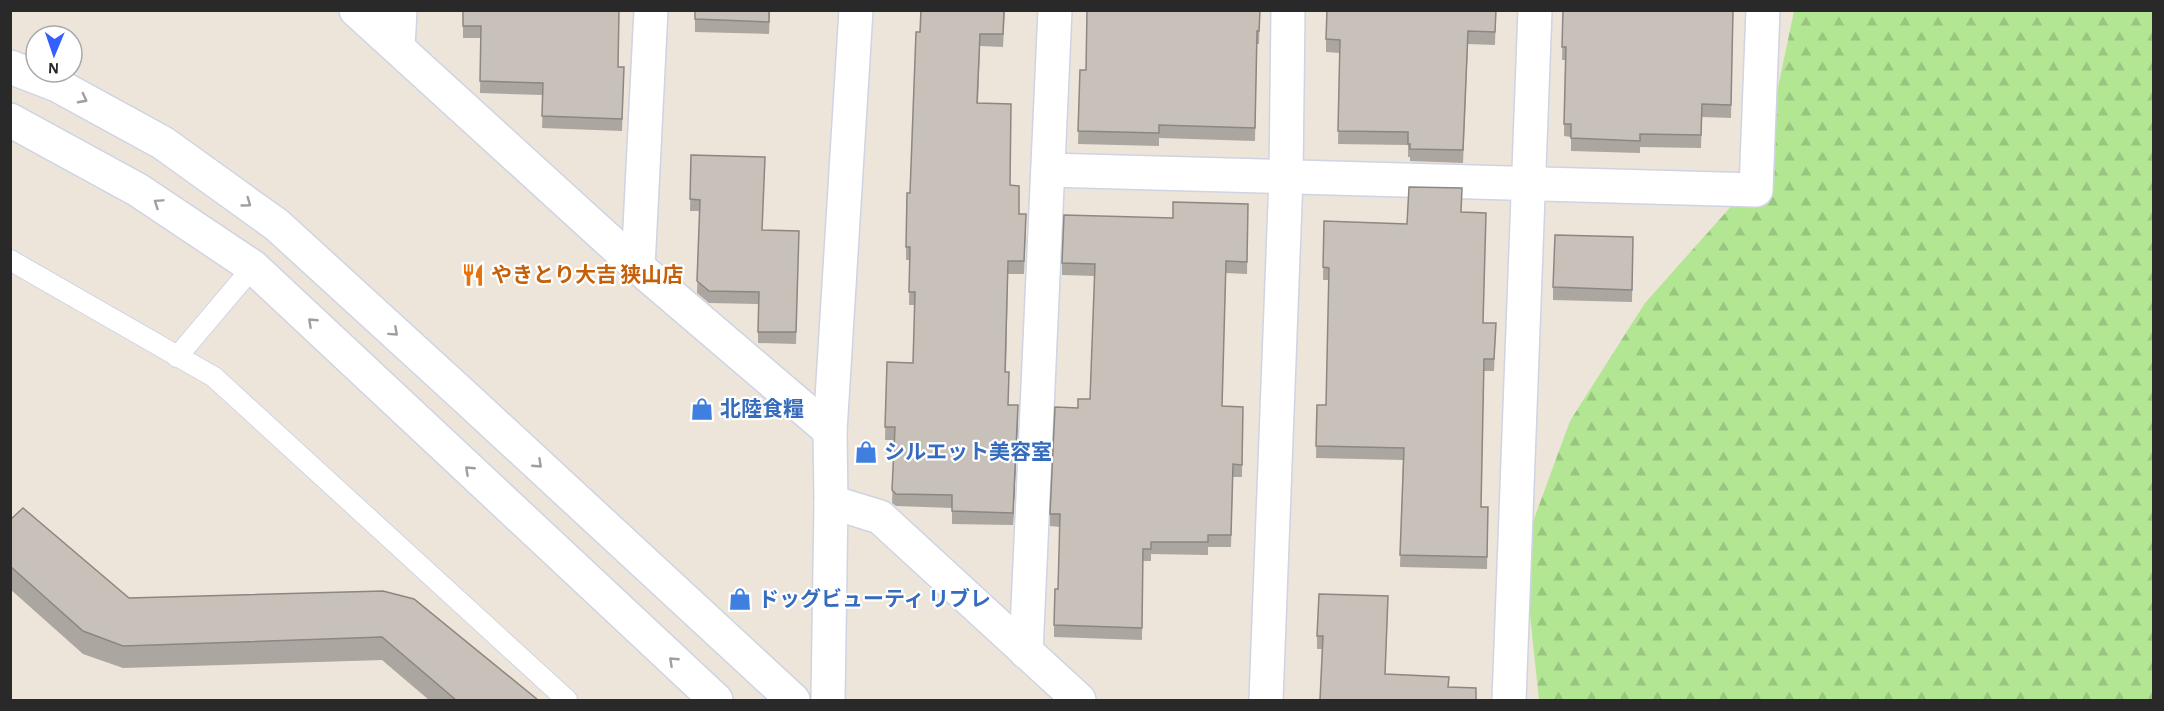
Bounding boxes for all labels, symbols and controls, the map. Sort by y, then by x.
north arrow [24,24,84,84]
text: N [48,60,59,76]
one-way arrow [77,92,87,103]
one-way arrow [241,196,252,207]
one-way arrow [154,199,165,210]
restaurant icon: やきとり大吉 狭山店 [460,262,486,288]
place label: やきとり大吉 狭山店 [491,264,683,286]
one-way arrow [308,318,319,329]
one-way arrow [387,325,398,336]
shop icon: 北陸食糧 [689,396,715,422]
place label: 北陸食糧 [720,398,804,420]
shop icon: シルエット美容室 [853,439,879,465]
place label: シルエット美容室 [884,441,1052,463]
one-way arrow [530,456,541,467]
one-way arrow [466,466,476,477]
shop icon: ドッグビューティ リブレ [727,586,753,612]
place label: ドッグビューティ リブレ [758,587,991,610]
one-way arrow [669,657,680,668]

